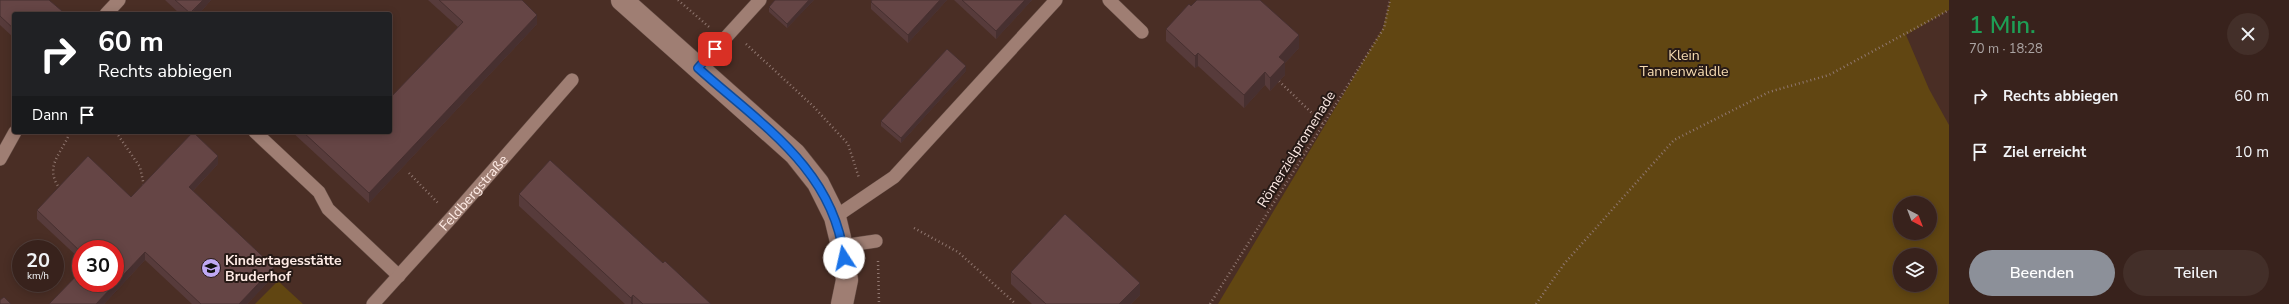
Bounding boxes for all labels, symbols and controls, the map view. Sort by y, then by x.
text: 1 Min. [1969,9,2036,41]
button: close [2227,13,2269,55]
text: 60 m [98,23,164,61]
icon: right [32,28,84,80]
pin [698,32,732,66]
icon: arrive [704,38,726,60]
text: 70 m · 18:28 [1969,40,2043,58]
park label: Klein Tannenwäldle [1640,46,1728,81]
text: Rechts abbiegen [98,59,232,83]
icon: right [1969,85,1991,107]
text: Rechts abbiegen [2003,86,2118,106]
text: 60 m [2234,86,2269,106]
street label: Römerzielpromenade [1253,87,1340,211]
icon: arrive [76,104,98,126]
text: Dann [32,105,68,125]
icon: arrive [1969,141,1991,163]
text: Ziel erreicht [2003,142,2086,162]
text: 10 m [2234,142,2269,162]
street label: Feldbergstraße [435,151,513,235]
north arrow [1893,196,1937,240]
map controls [1893,196,1937,292]
position arrow [823,237,865,279]
speed limit sign: 30 [72,240,124,292]
text: 20 [26,247,50,274]
button: layers [1893,248,1937,292]
button: Beenden [1969,250,2115,296]
button: Teilen [2123,250,2269,296]
place label: Kindertagesstätte Bruderhof [225,251,342,286]
school or university icon: Kindertagesstätte Bruderhof [200,257,222,279]
text: km/h [27,269,49,283]

